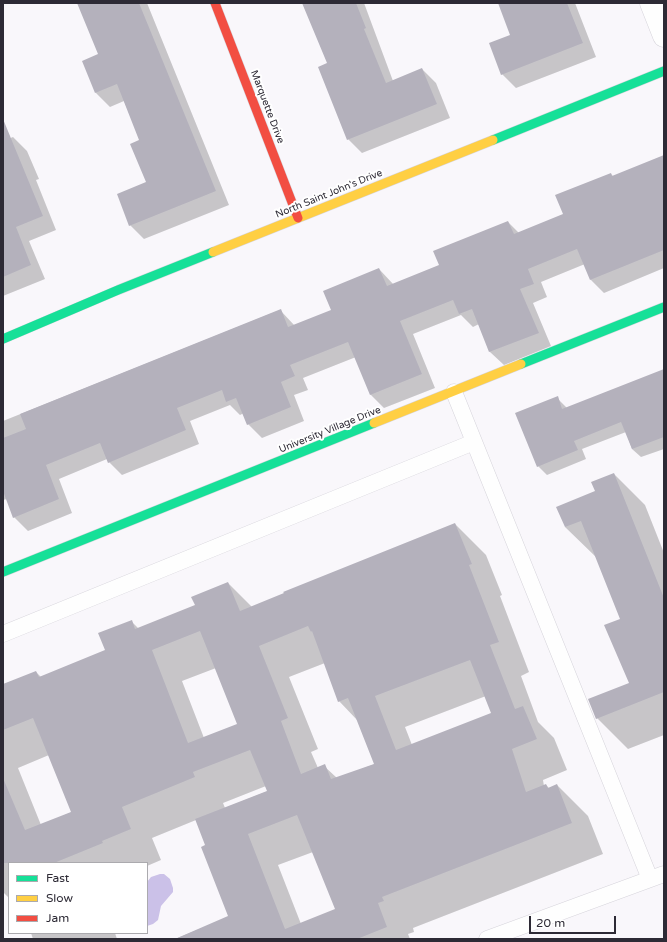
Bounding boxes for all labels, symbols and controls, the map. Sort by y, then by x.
street label: Marquette Drive [248,69,286,145]
street label: North Saint John's Drive [274,167,384,221]
street label: University Village Drive [277,404,383,456]
legend [8,862,148,934]
text: Fast [46,871,69,885]
text: Slow [46,891,73,905]
scale bar [531,908,618,934]
text: Jam [46,911,69,925]
text: 20 m [536,916,565,930]

